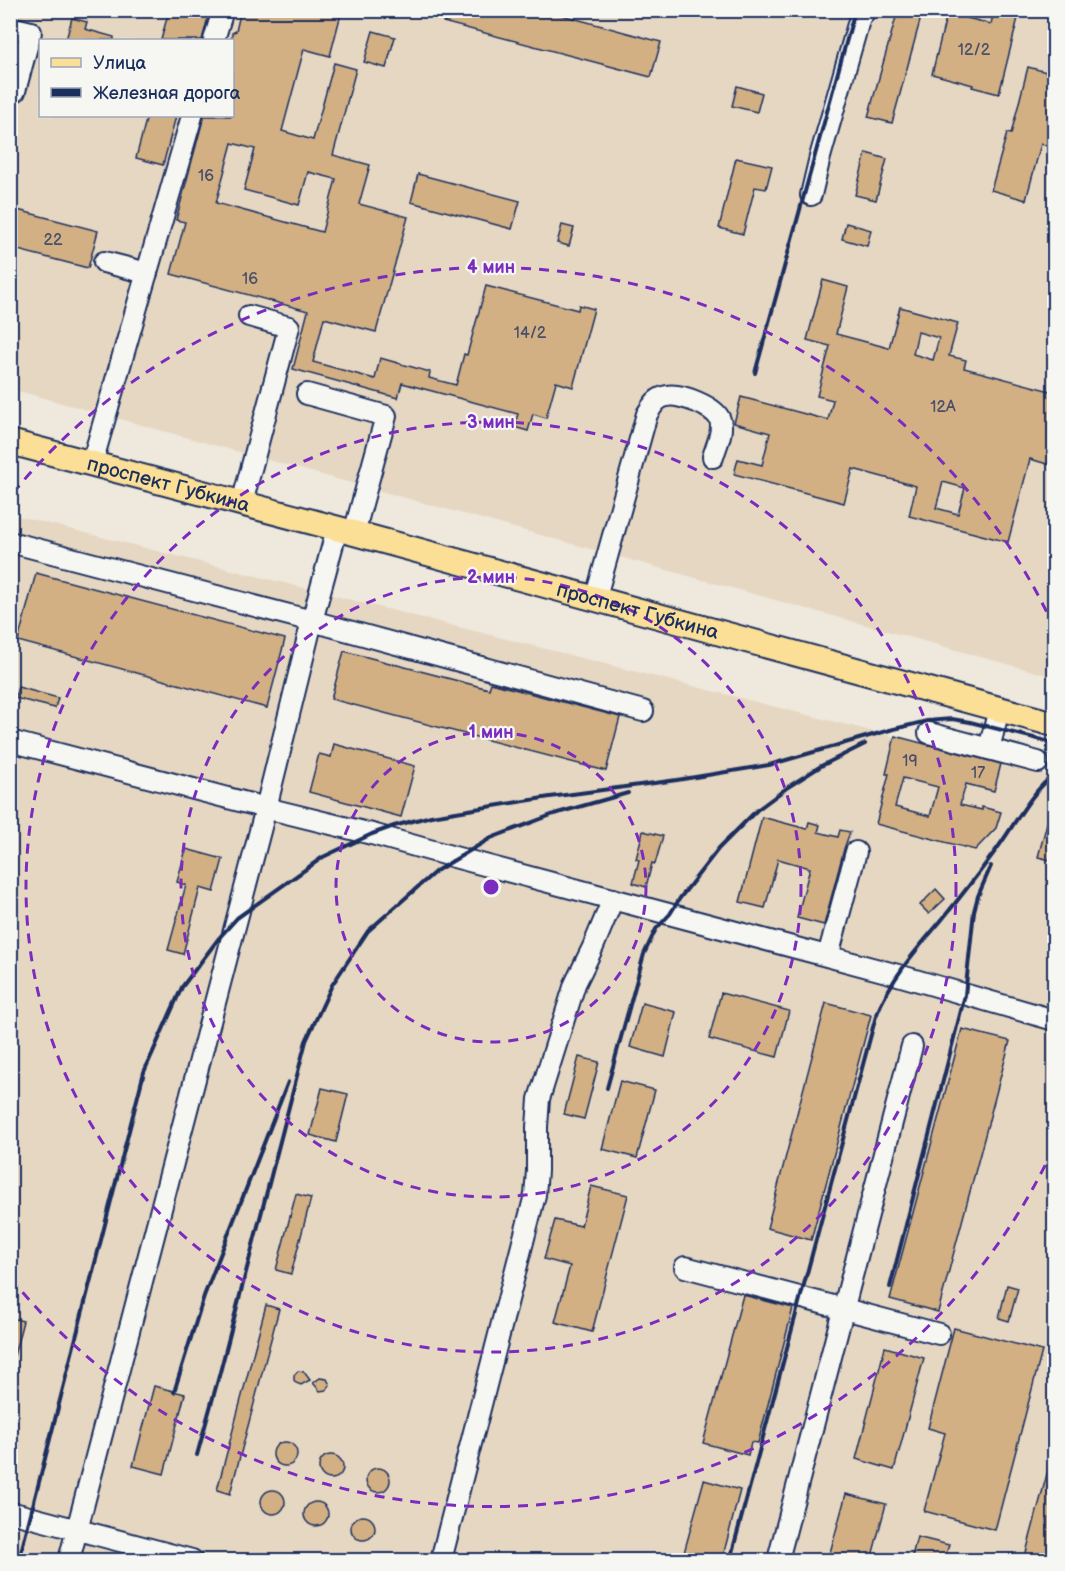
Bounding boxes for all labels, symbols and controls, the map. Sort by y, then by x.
legend [39,39,234,117]
house number: 12/2 [958,41,991,60]
text: Улица [93,53,147,74]
text: Железная дорога [93,83,241,104]
house number: 16 [198,167,214,186]
house number: 22 [44,231,63,250]
text: 4 мин [467,257,515,278]
house number: 16 [242,270,258,289]
house number: 14/2 [514,324,547,343]
house number: 12А [930,398,956,417]
text: 3 мин [467,412,515,433]
street label: проспект Губкина [84,452,252,518]
text: 2 мин [467,567,515,588]
street label: проспект Губкина [554,578,722,645]
text: 1 мин [469,722,513,743]
house number: 19 [902,752,918,771]
house number: 17 [971,764,985,783]
centre of rings [481,877,501,897]

